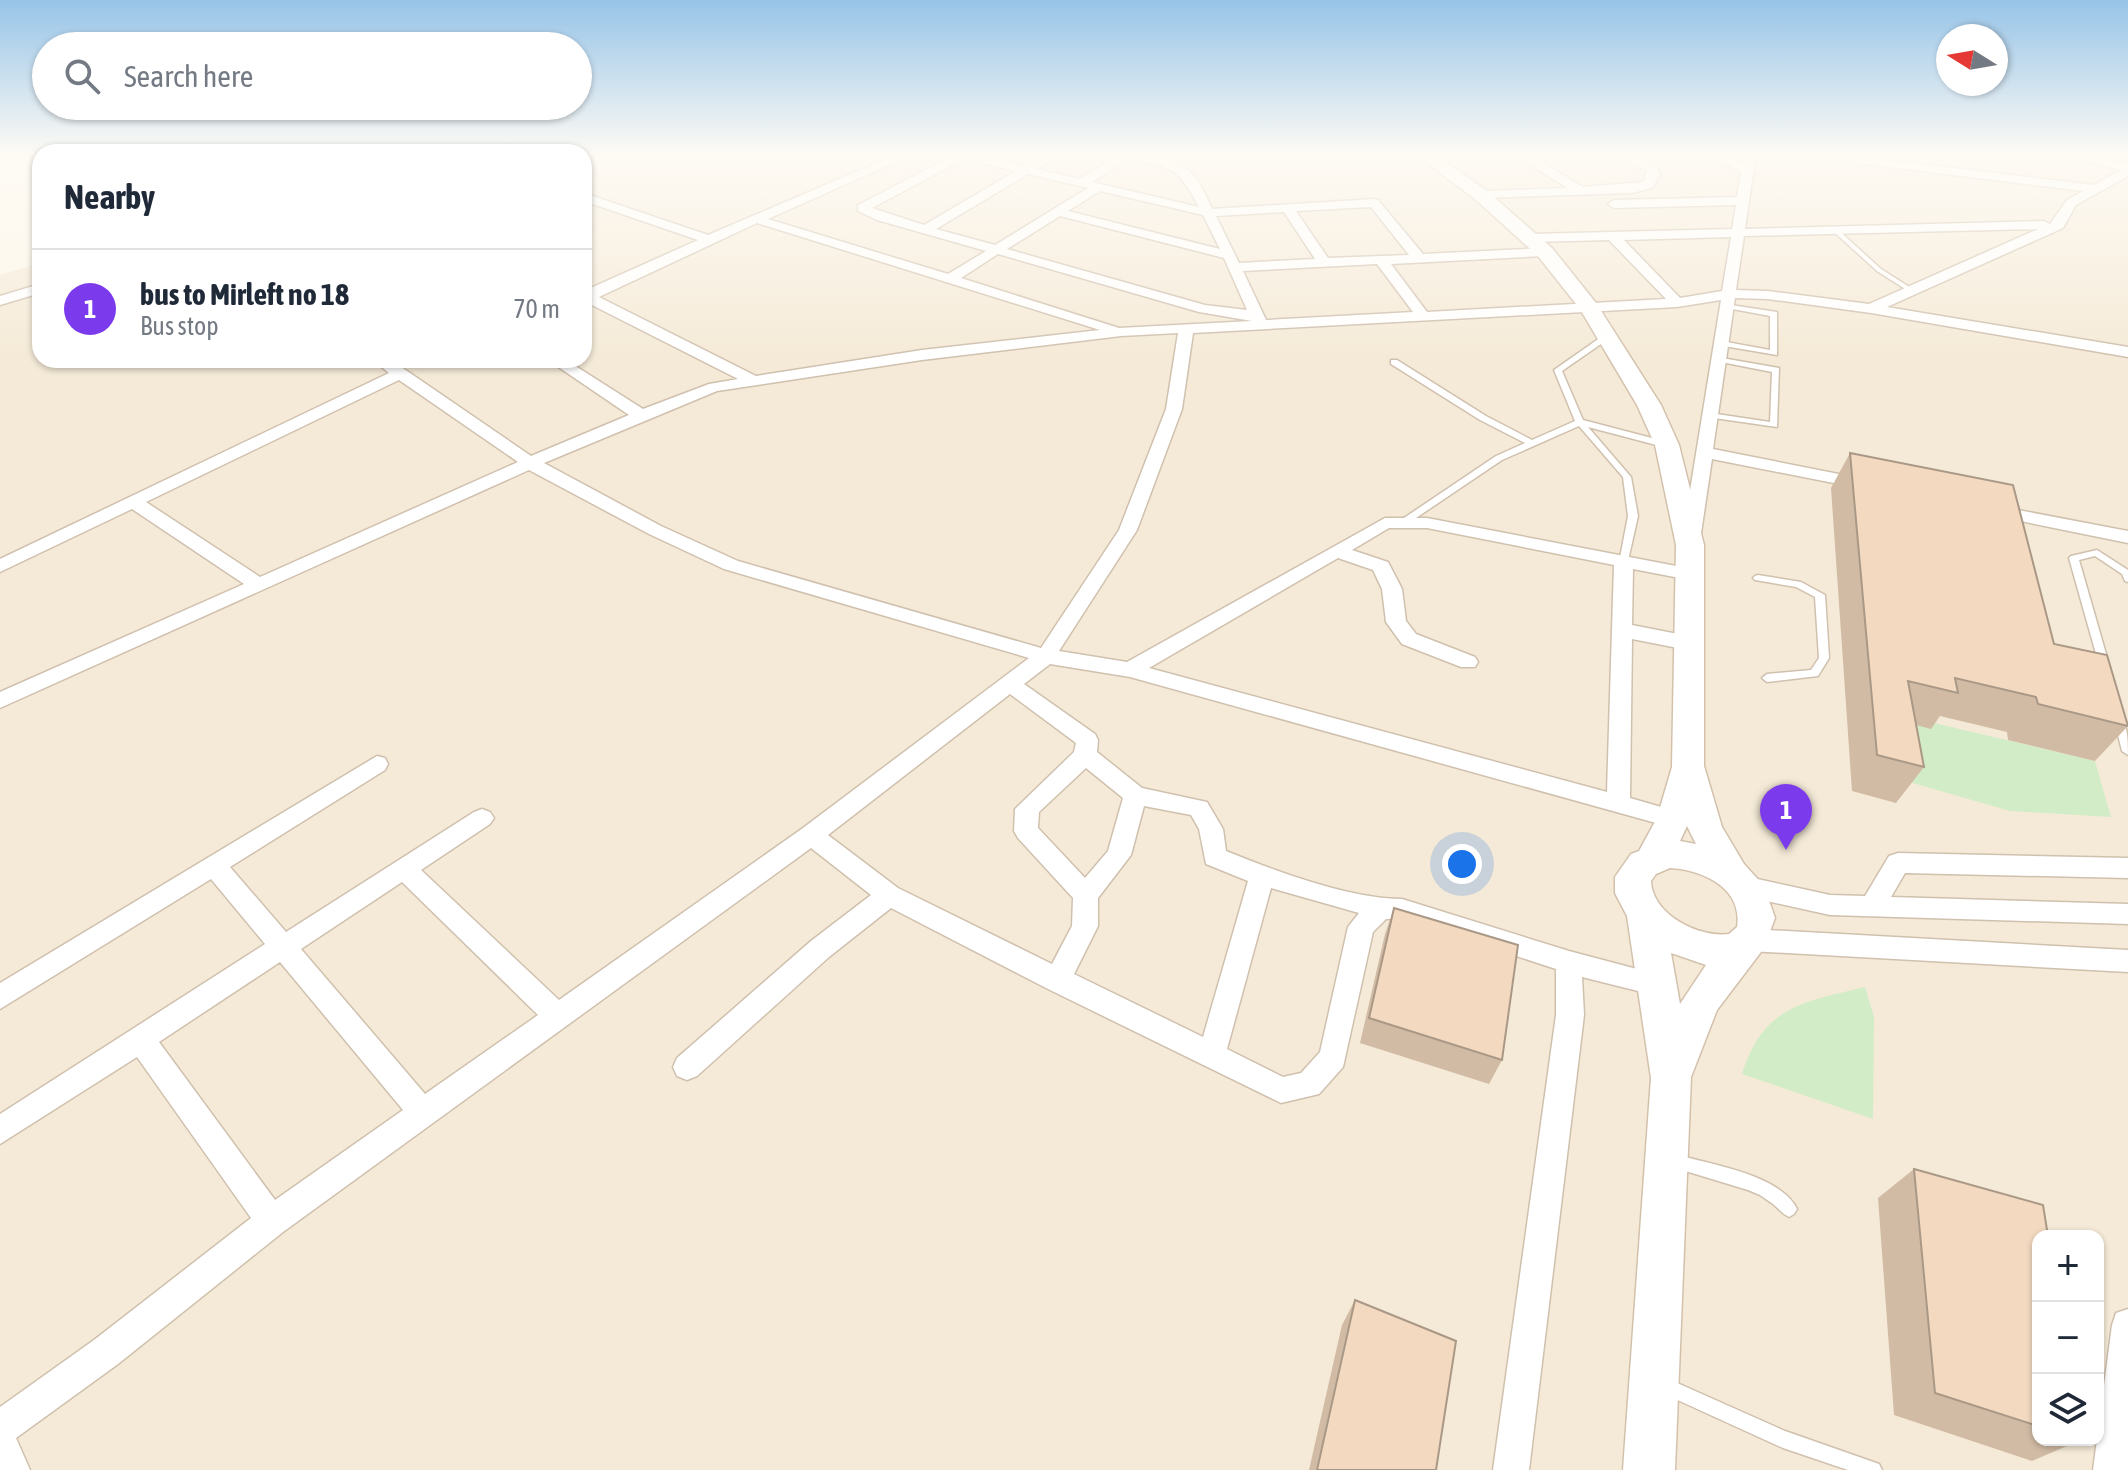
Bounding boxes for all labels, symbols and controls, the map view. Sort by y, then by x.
north arrow [1936,24,2008,96]
search box [32,32,592,120]
icon: search [60,54,104,98]
text: Search here [124,59,253,93]
text: Nearby [64,177,155,216]
text: bus to Mirleft no 18 [140,277,349,311]
text: 1 [84,294,96,324]
text: 70 m [513,294,560,324]
text: Bus stop [140,311,219,341]
pin: 1 [1760,784,1812,850]
your location [1442,844,1482,884]
map controls [2032,1230,2104,1446]
button: + [2032,1230,2104,1302]
button: − [2032,1302,2104,1374]
button: layers [2032,1374,2104,1446]

